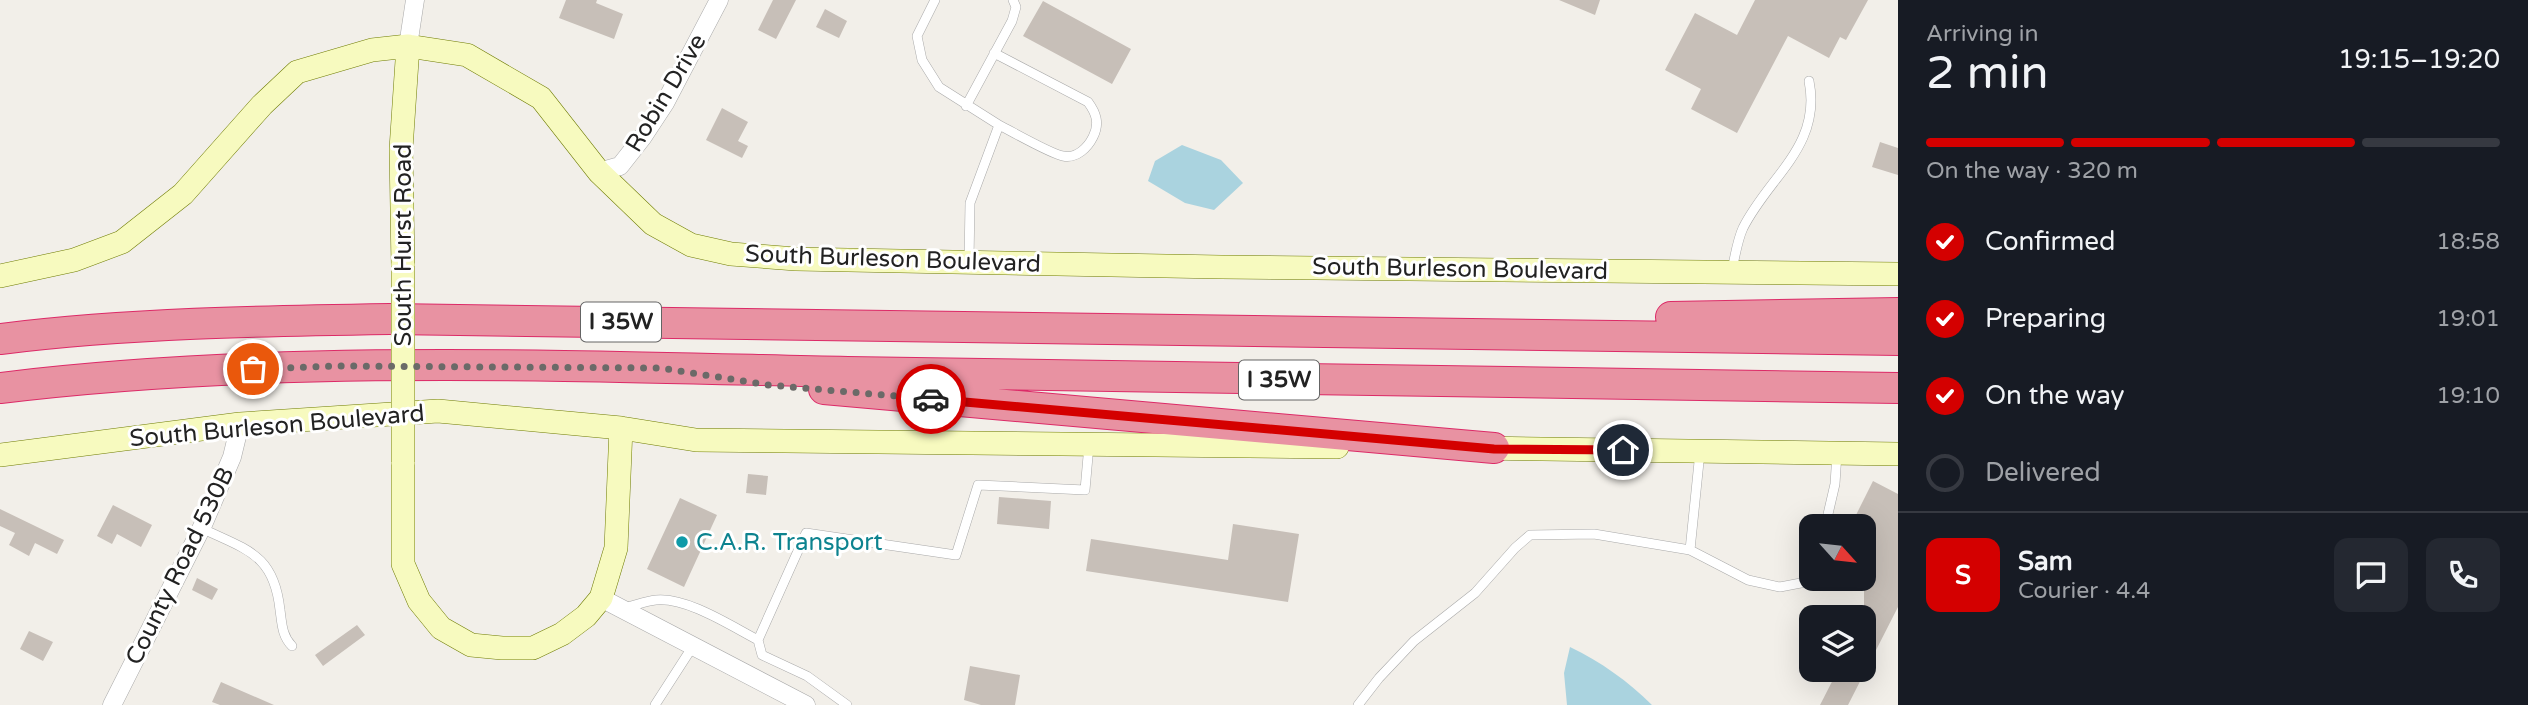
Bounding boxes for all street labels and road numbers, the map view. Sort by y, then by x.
street label: Robin Drive [619,29,713,157]
street label: South Hurst Road [389,144,418,346]
street label: South Burleson Boulevard [745,239,1041,279]
street label: South Burleson Boulevard [1312,252,1608,286]
road number: I 35W [581,302,661,342]
road number: I 35W [1239,360,1319,400]
street label: South Burleson Boulevard [128,399,426,453]
street label: County Road 530B [120,462,240,670]

